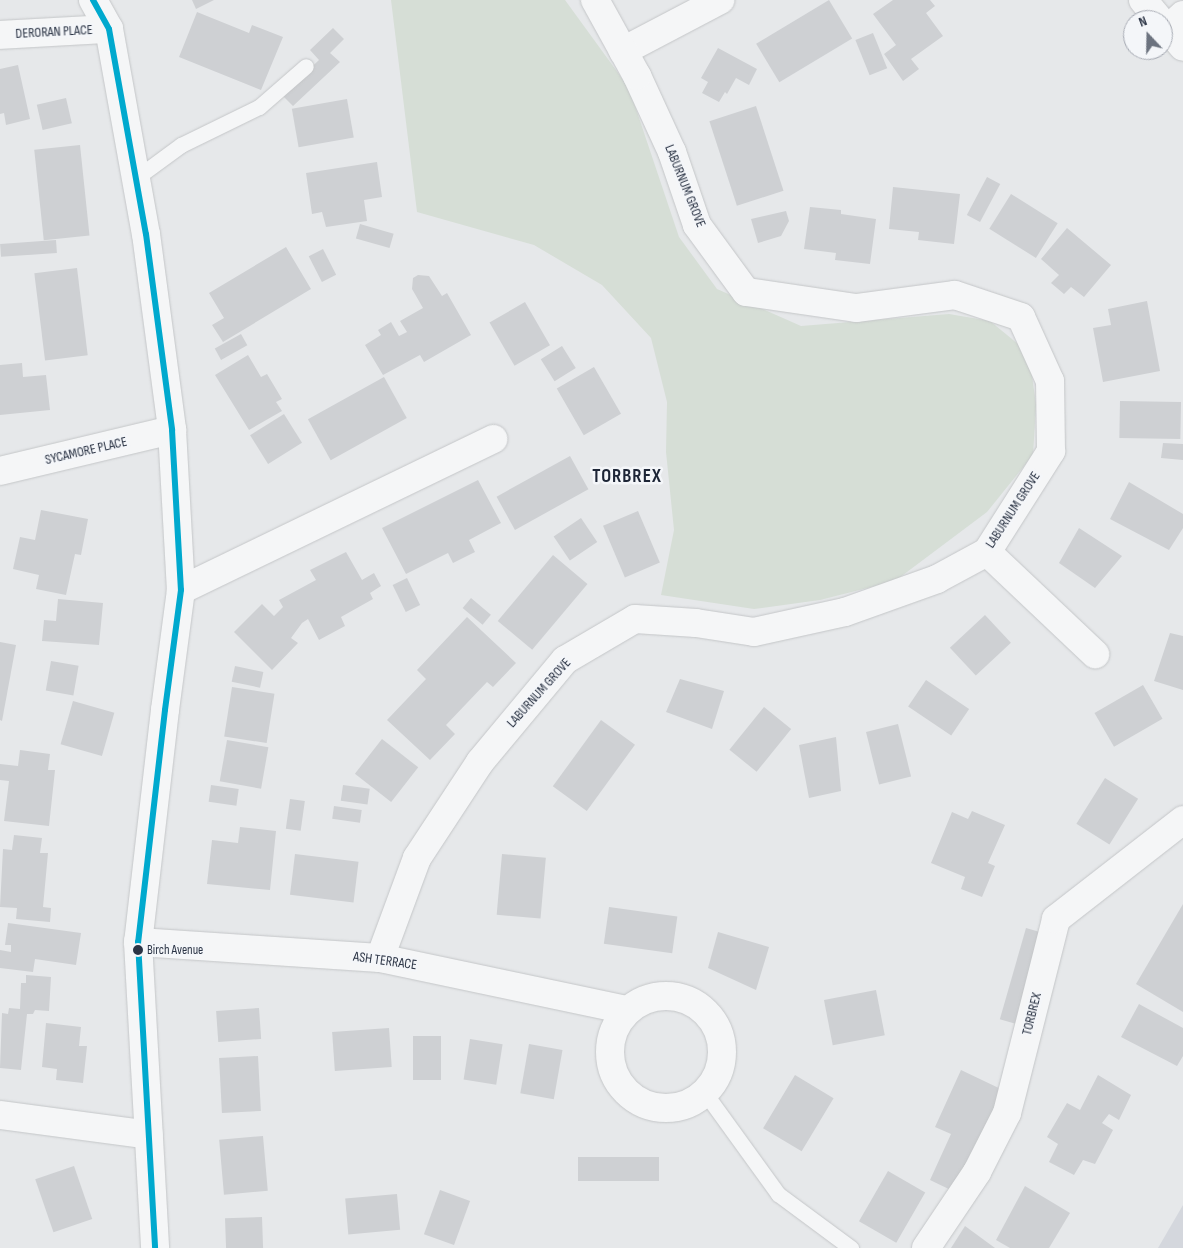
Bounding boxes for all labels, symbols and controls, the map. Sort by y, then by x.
north arrow [1123,10,1173,60]
text: N [1136,12,1149,31]
street label: DERORAN PLACE [15,22,93,42]
street label: LABURNUM GROVE [661,142,709,230]
street label: SYCAMORE PLACE [43,433,129,469]
district label: TORBREX [591,466,663,488]
street label: LABURNUM GROVE [982,469,1044,551]
street label: LABURNUM GROVE [503,655,575,731]
place label: Birch Avenue [147,942,203,958]
marker: Birch Avenue [133,945,143,955]
street label: ASH TERRACE [352,948,418,974]
street label: TORBREX [1019,991,1045,1037]

